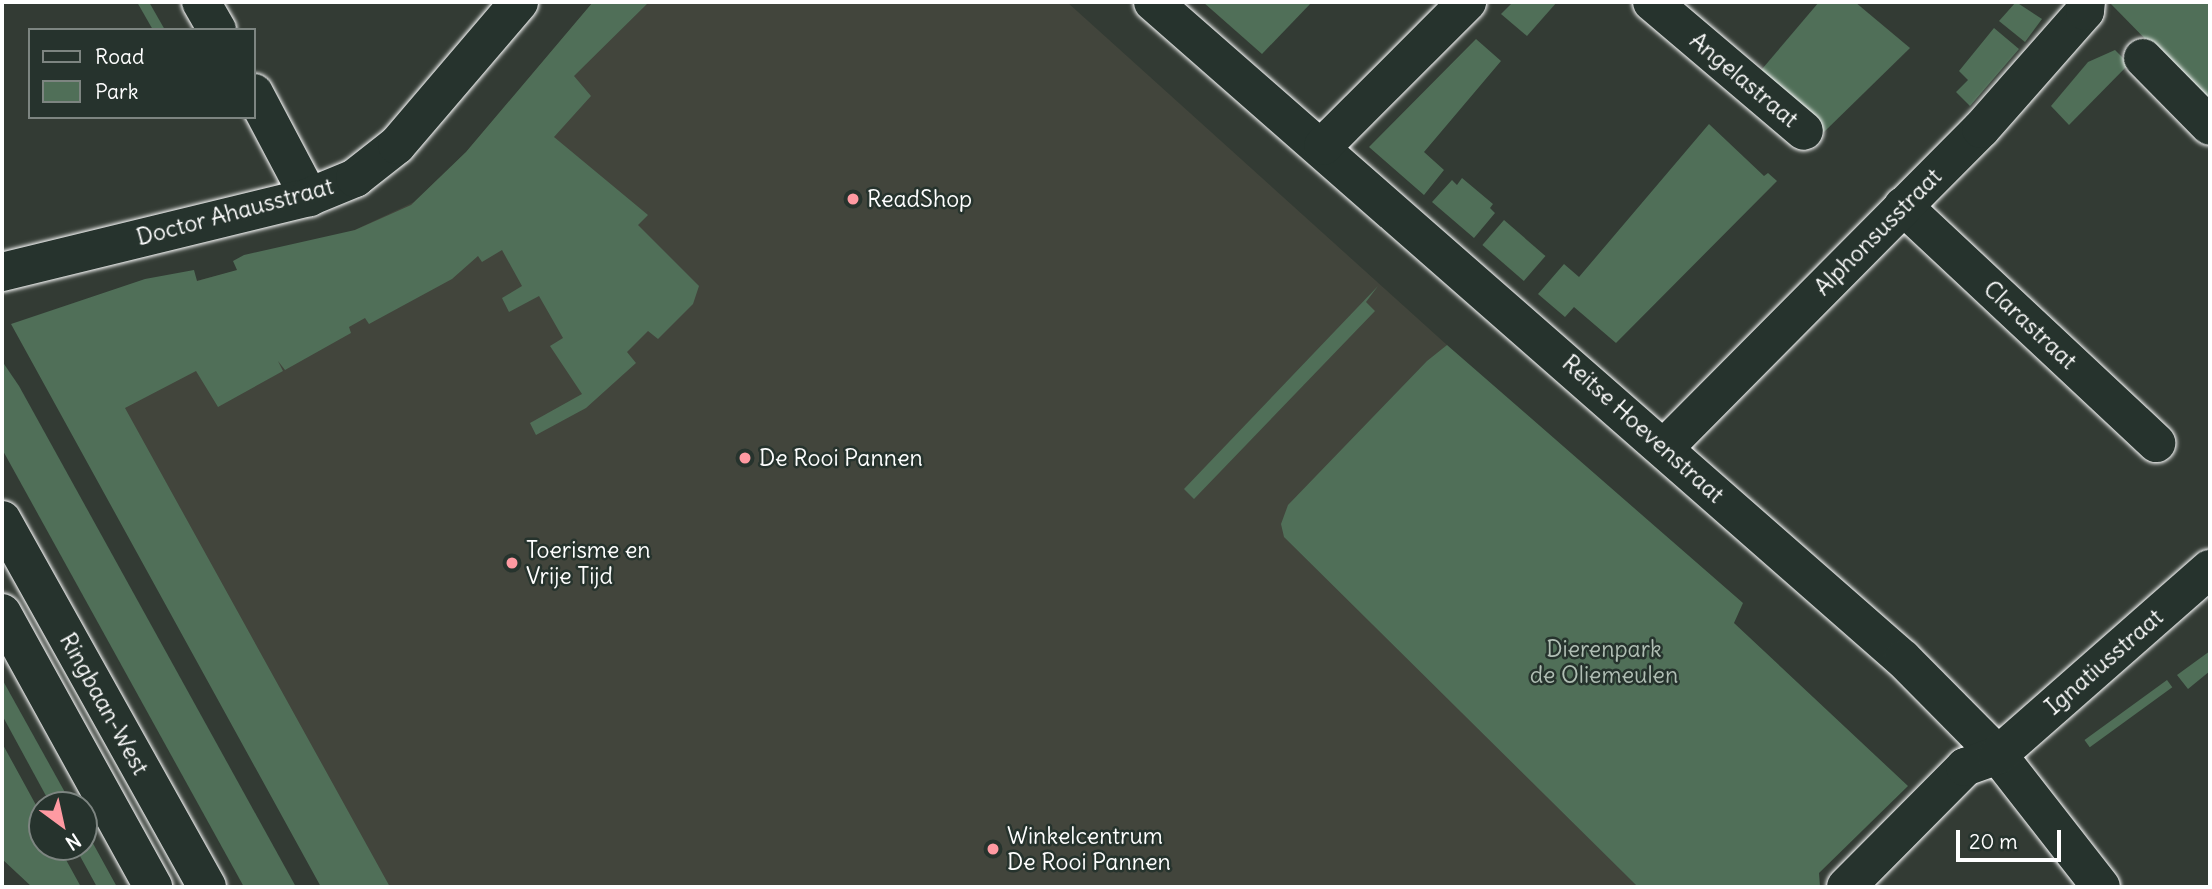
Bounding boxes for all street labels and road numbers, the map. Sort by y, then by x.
street label: Angelastraat [1684,27,1804,133]
street label: Alphonsusstraat [1809,163,1947,301]
street label: Doctor Ahausstraat [134,172,336,252]
street label: Clarastraat [1978,275,2082,375]
street label: Reitse Hoevenstraat [1557,349,1729,509]
street label: Ignatiusstraat [2039,603,2169,721]
street label: Ringbaan-West [54,628,154,780]

